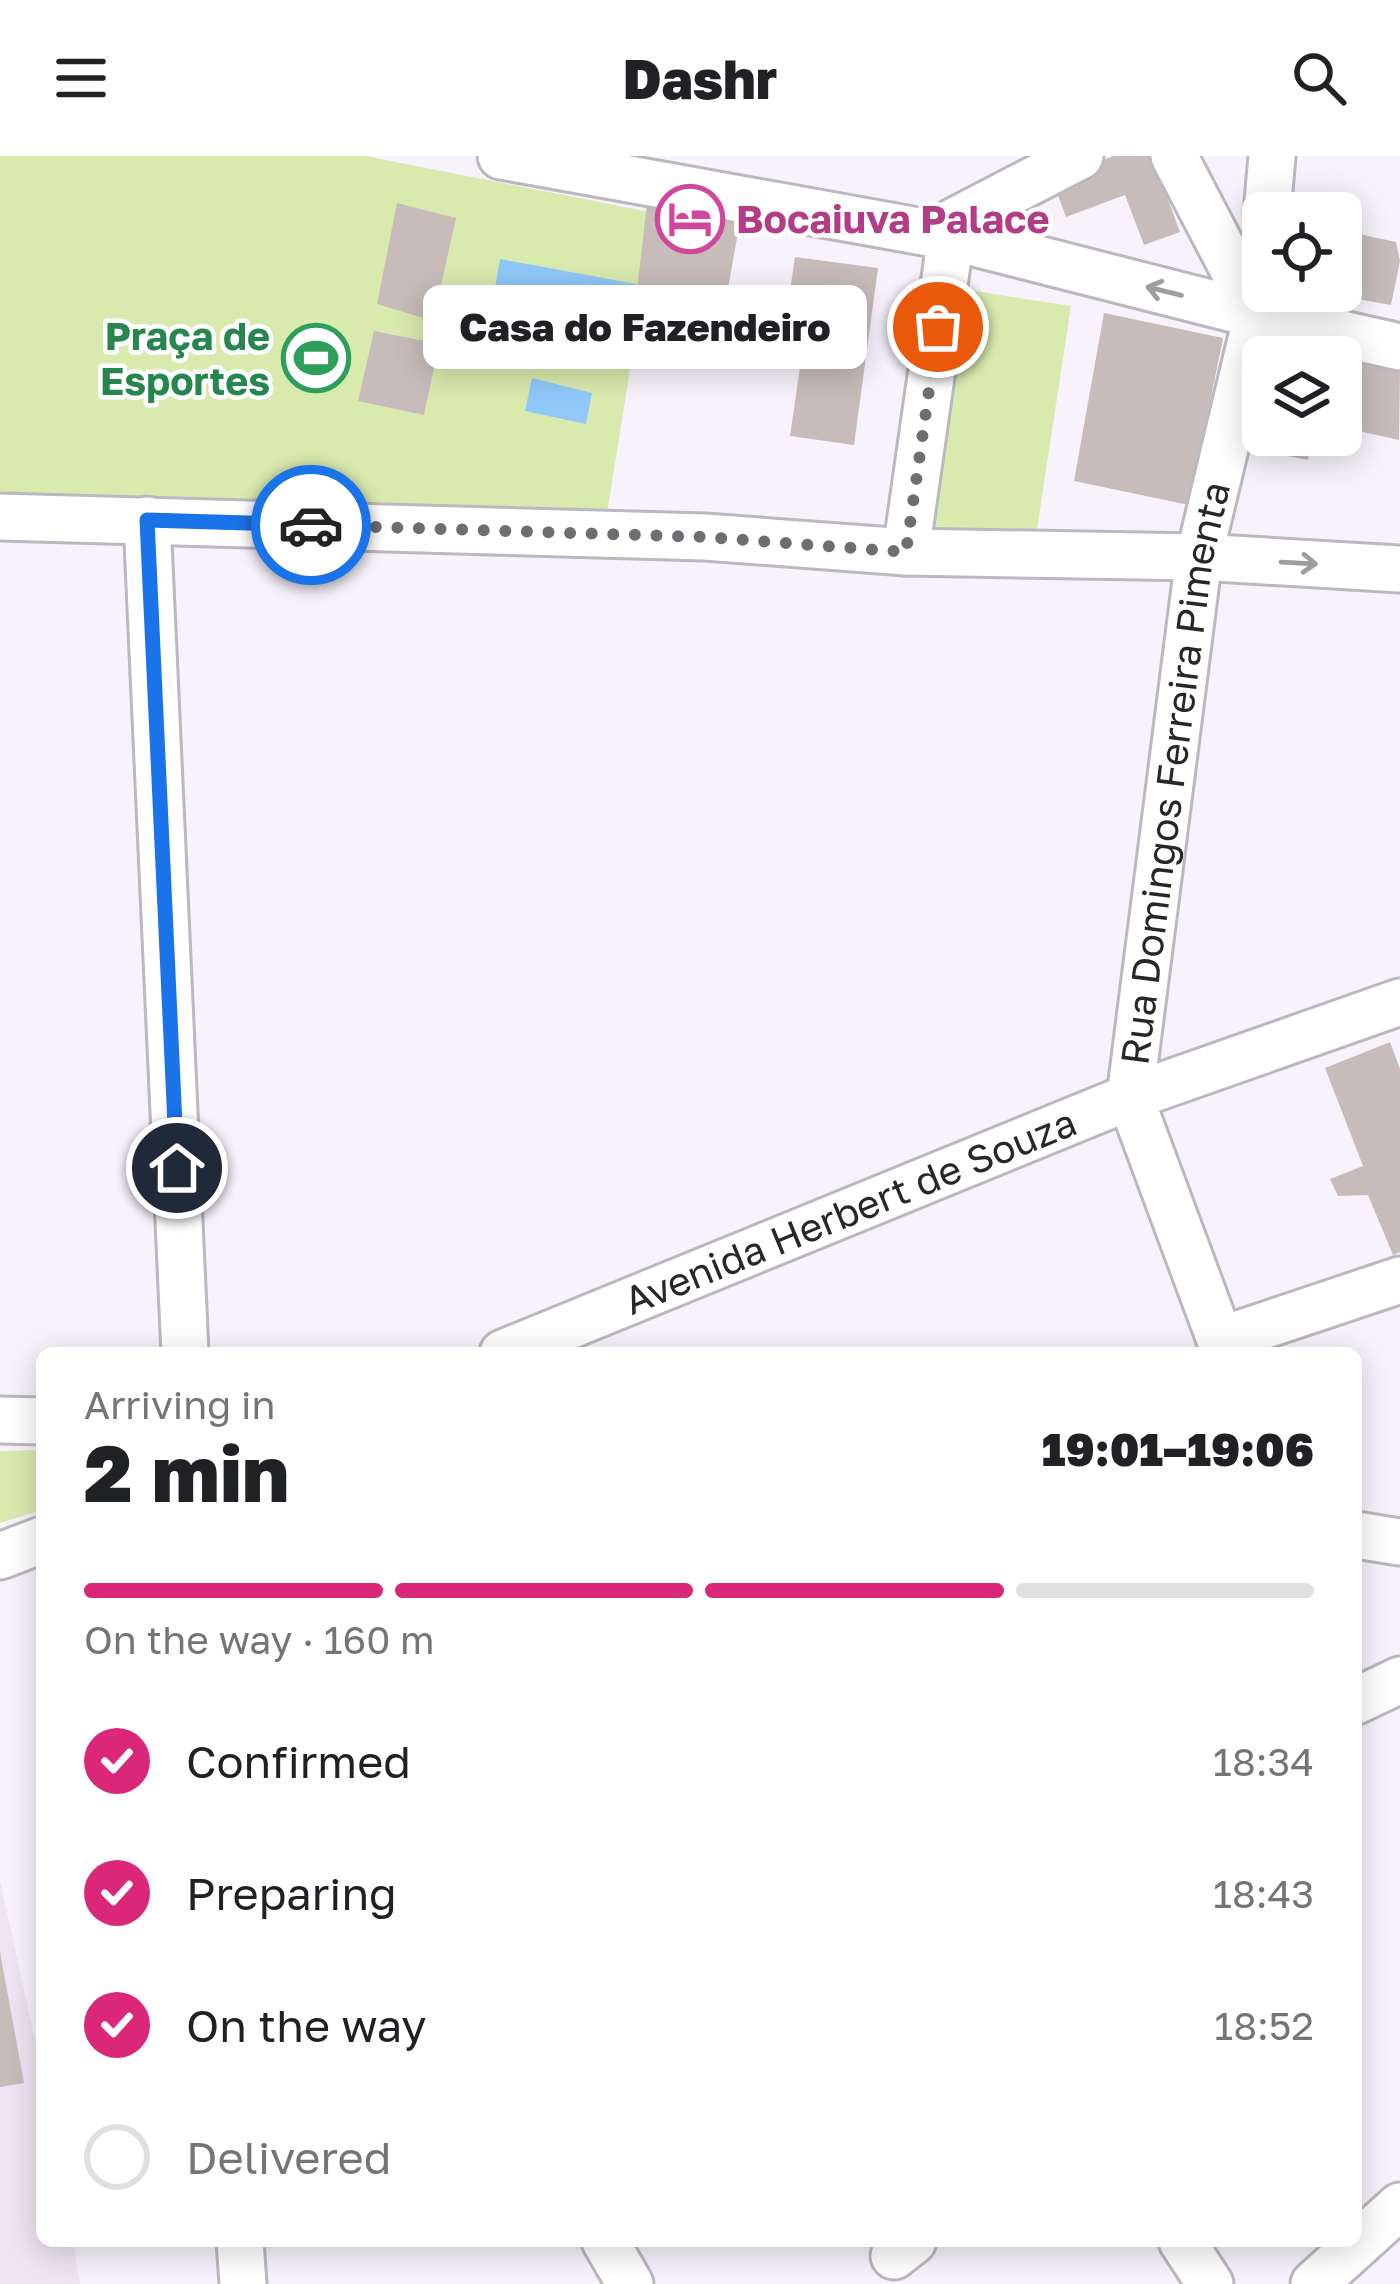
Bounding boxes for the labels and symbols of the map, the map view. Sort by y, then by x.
hotel icon: Bocaiuva Palace [655,184,725,254]
place label: Bocaiuva Palace [736,195,1050,242]
pin [887,276,989,378]
one-way arrow [1145,279,1183,301]
callout: Casa do Fazendeiro [422,285,866,369]
place label: Praça de Esportes [100,312,270,404]
sports icon: Praça de Esportes [281,323,351,393]
courier [251,465,371,585]
street label: Rua Domingos Ferreira Pimenta [1110,477,1239,1067]
one-way arrow [1279,552,1318,575]
street label: Avenida Herbert de Souza [617,1098,1083,1324]
pin [126,1117,228,1219]

